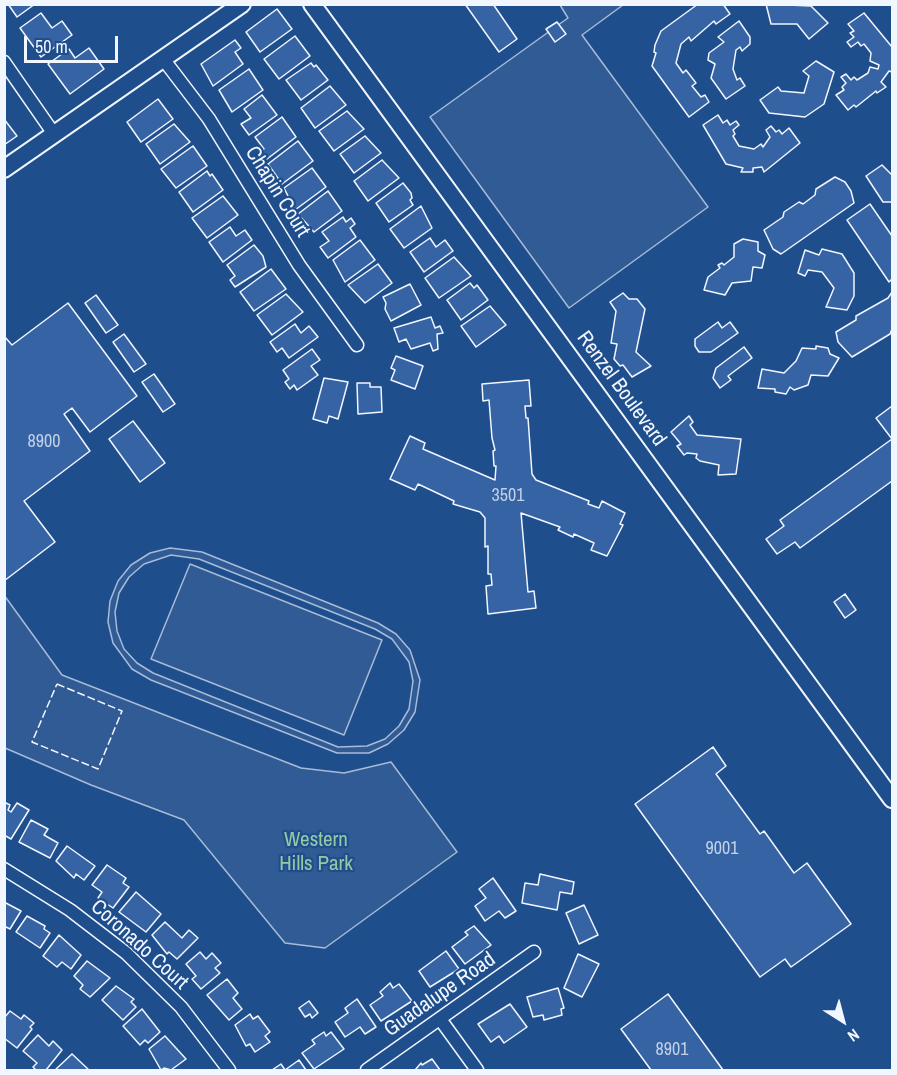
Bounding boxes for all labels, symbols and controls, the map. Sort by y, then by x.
scale bar [27,24,122,62]
text: 50 m [35,34,68,59]
street label: Chapin Court [239,142,315,242]
street label: Renzel Boulevard [571,327,671,451]
house number: 8900 [28,431,60,453]
house number: 3501 [492,485,524,507]
park label: Western Hills Park [279,827,353,877]
house number: 9001 [706,838,738,860]
street label: Coronado Court [85,895,193,995]
street label: Guadalupe Road [379,947,501,1043]
north arrow [813,991,873,1051]
text: N [843,1024,864,1047]
house number: 8901 [656,1039,688,1061]

